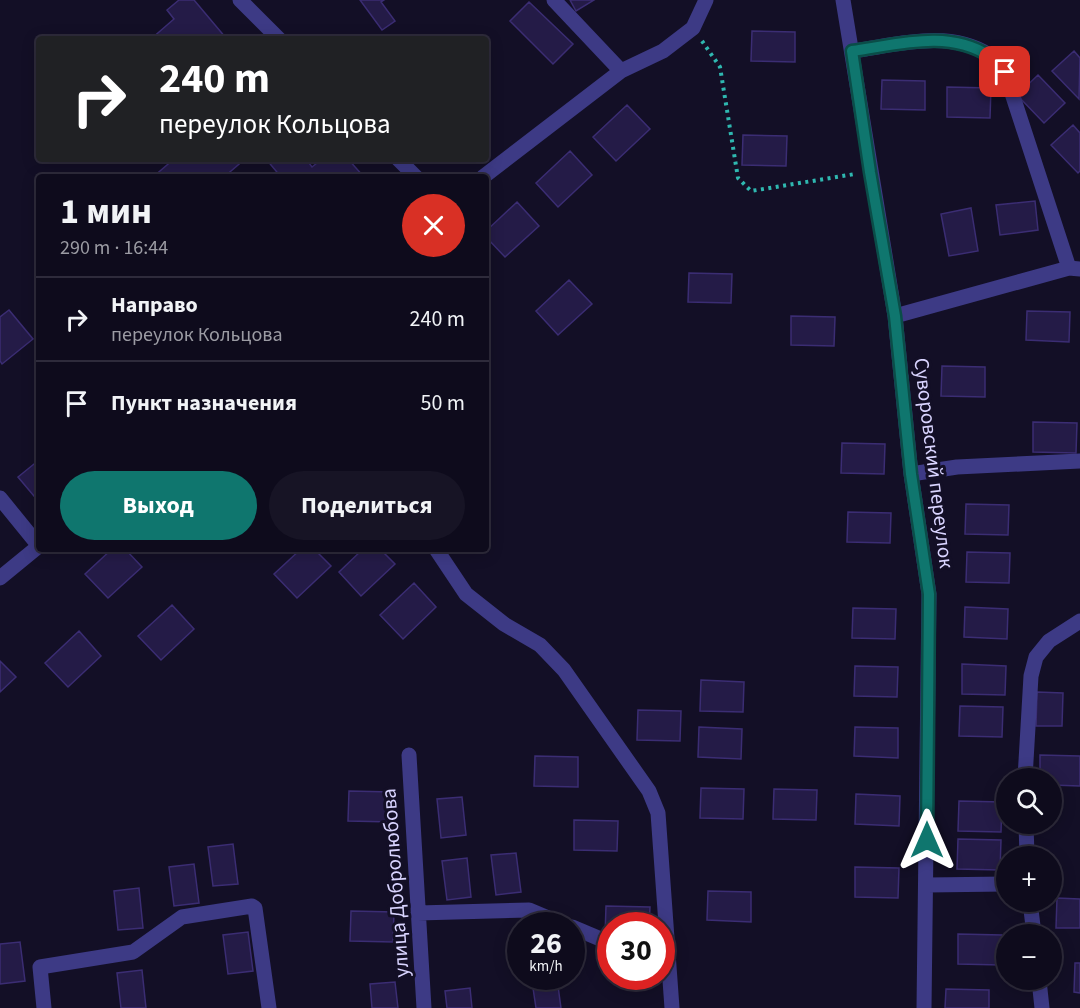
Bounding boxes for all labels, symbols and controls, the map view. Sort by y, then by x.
pin [979,46,1030,97]
text: 240 m [159,49,270,109]
icon: arrive [988,55,1021,88]
icon: right [60,60,138,138]
text: переулок Кольцова [159,105,391,144]
text: 1 мин [60,186,152,237]
button: close [402,194,465,257]
text: 290 m · 16:44 [60,234,168,262]
text: Направо [111,289,198,321]
icon: right [60,303,93,336]
text: 240 m [410,303,465,335]
text: переулок Кольцова [111,321,283,349]
street label: Суворовский переулок [906,356,962,571]
icon: arrive [60,387,93,420]
text: Пункт назначения [111,387,297,419]
text: 50 m [420,387,465,419]
button: Выход [60,471,257,540]
button: Поделиться [269,471,465,540]
map controls [996,768,1062,990]
button: search [996,768,1062,834]
street label: улица Добролюбова [373,788,417,978]
position arrow [895,808,959,872]
button: + [996,846,1062,912]
speed limit sign: 30 [597,912,675,990]
text: 26 [530,922,562,965]
button: − [996,924,1062,990]
text: km/h [529,956,563,977]

